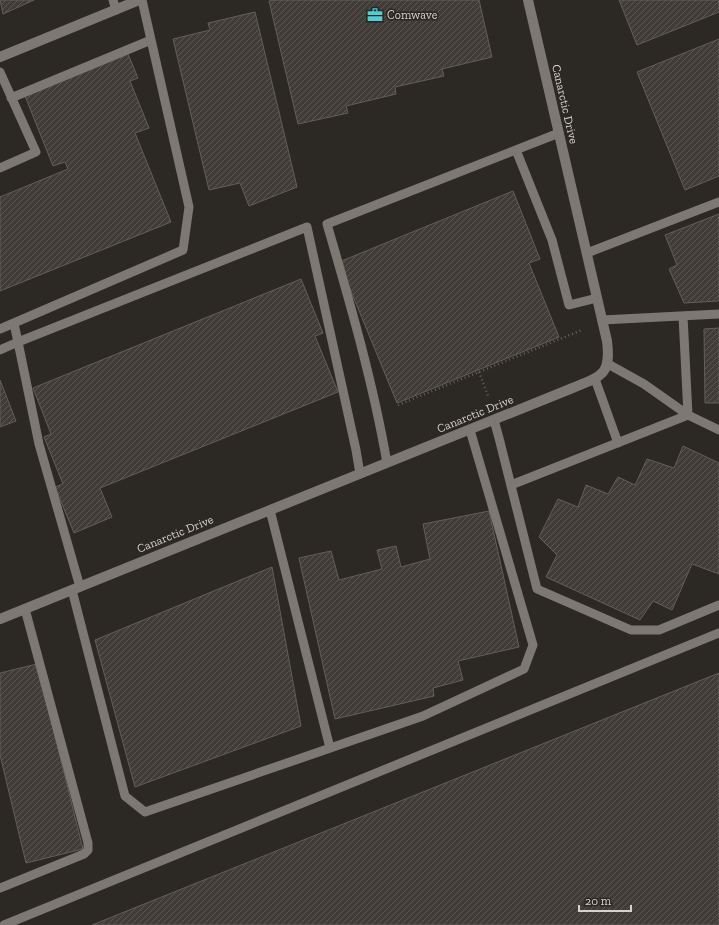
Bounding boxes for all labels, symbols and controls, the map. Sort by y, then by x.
office icon: Comwave [366,6,384,24]
place label: Comwave [387,8,438,22]
street label: Canarctic Drive [549,63,581,145]
street label: Canarctic Drive [435,392,516,436]
street label: Canarctic Drive [135,512,216,556]
scale bar [579,887,631,913]
text: 20 m [585,894,612,908]

